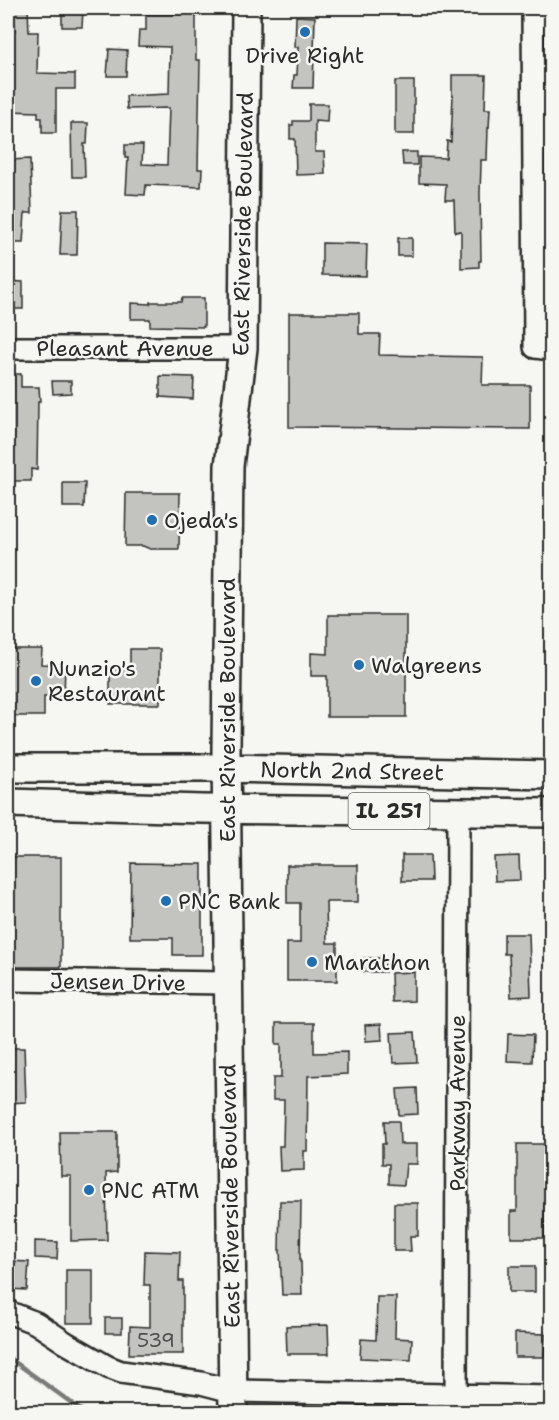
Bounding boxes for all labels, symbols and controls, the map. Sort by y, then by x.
marker: Drive Right [298,25,312,39]
place label: Drive Right [246,41,364,70]
street label: East Riverside Boulevard [226,92,260,356]
street label: Pleasant Avenue [36,334,214,363]
place label: Ojeda's [164,506,239,535]
marker: Ojeda's [145,513,159,527]
street label: East Riverside Boulevard [213,578,242,842]
place label: Walgreens [371,651,482,680]
place label: Nunzio's Restaurant [48,654,166,708]
marker: Walgreens [352,658,366,672]
marker: Nunzio's Restaurant [29,674,43,688]
street label: North 2nd Street [260,755,444,787]
road number: IL 251 [348,793,430,829]
place label: PNC Bank [178,887,281,916]
marker: PNC Bank [159,894,173,908]
place label: Marathon [324,948,430,977]
marker: Marathon [305,955,319,969]
street label: Jensen Drive [50,966,186,998]
street label: Parkway Avenue [443,1015,472,1191]
street label: East Riverside Boulevard [213,1064,247,1328]
place label: PNC ATM [101,1176,199,1205]
marker: PNC ATM [82,1183,96,1197]
house number: 539 [137,1327,175,1353]

